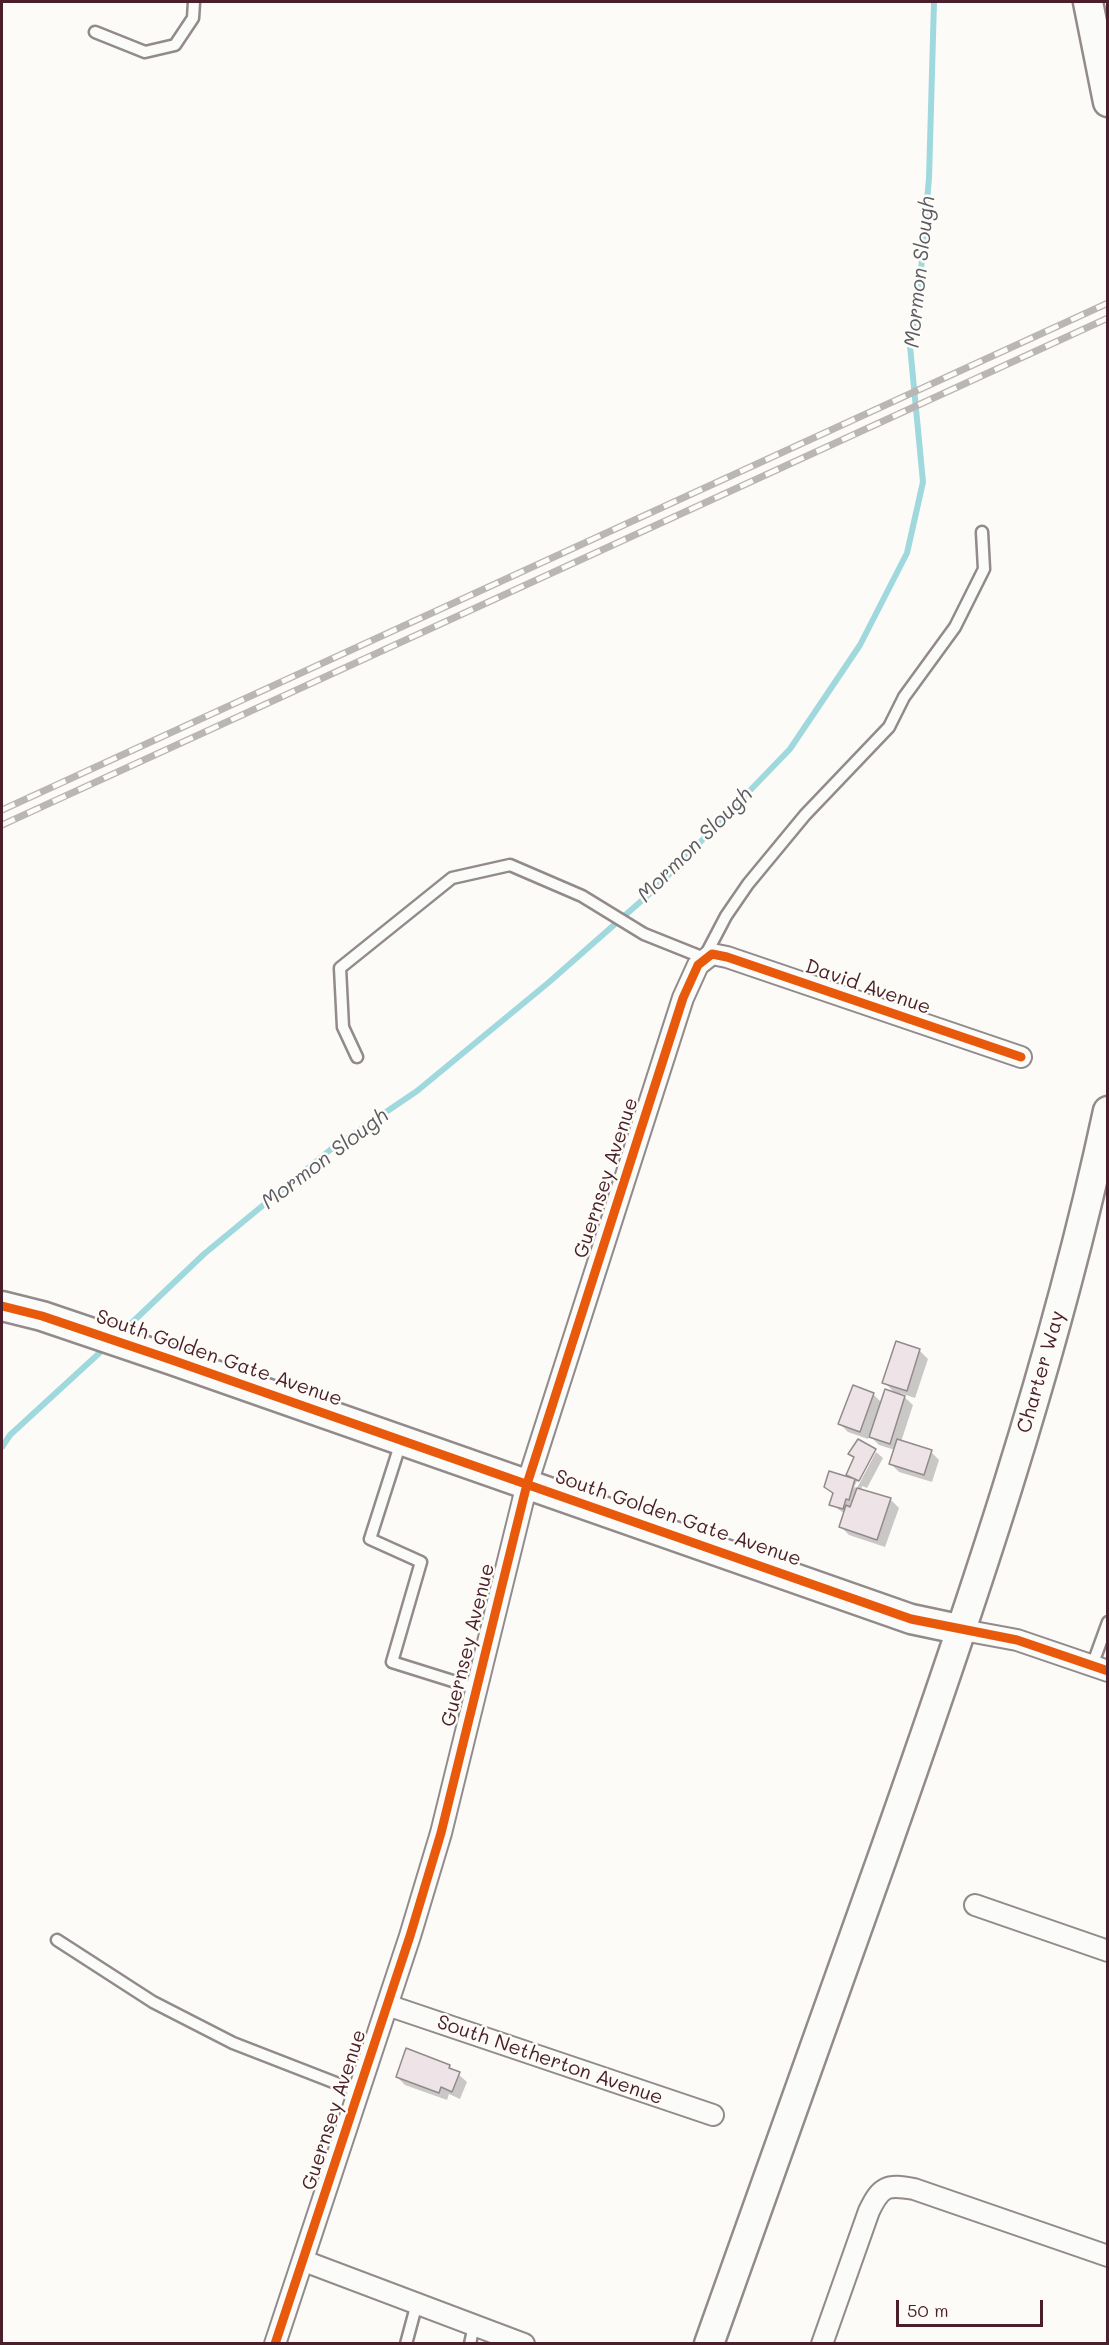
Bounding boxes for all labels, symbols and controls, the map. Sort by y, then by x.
water label: Mormon Slough [900,195,940,349]
water label: Mormon Slough [632,782,758,908]
street label: David Avenue [802,954,934,1020]
street label: Guernsey Avenue [569,1095,643,1261]
water label: Mormon Slough [257,1103,393,1215]
street label: South Golden Gate Avenue [93,1305,345,1411]
street label: Charter Way [1012,1308,1070,1436]
street label: South Golden Gate Avenue [552,1465,804,1571]
street label: Guernsey Avenue [436,1561,500,1729]
street label: South Netherton Avenue [434,2010,666,2110]
street label: Guernsey Avenue [297,2027,371,2193]
scale bar [899,2288,1046,2326]
text: 50 m [907,2298,949,2322]

